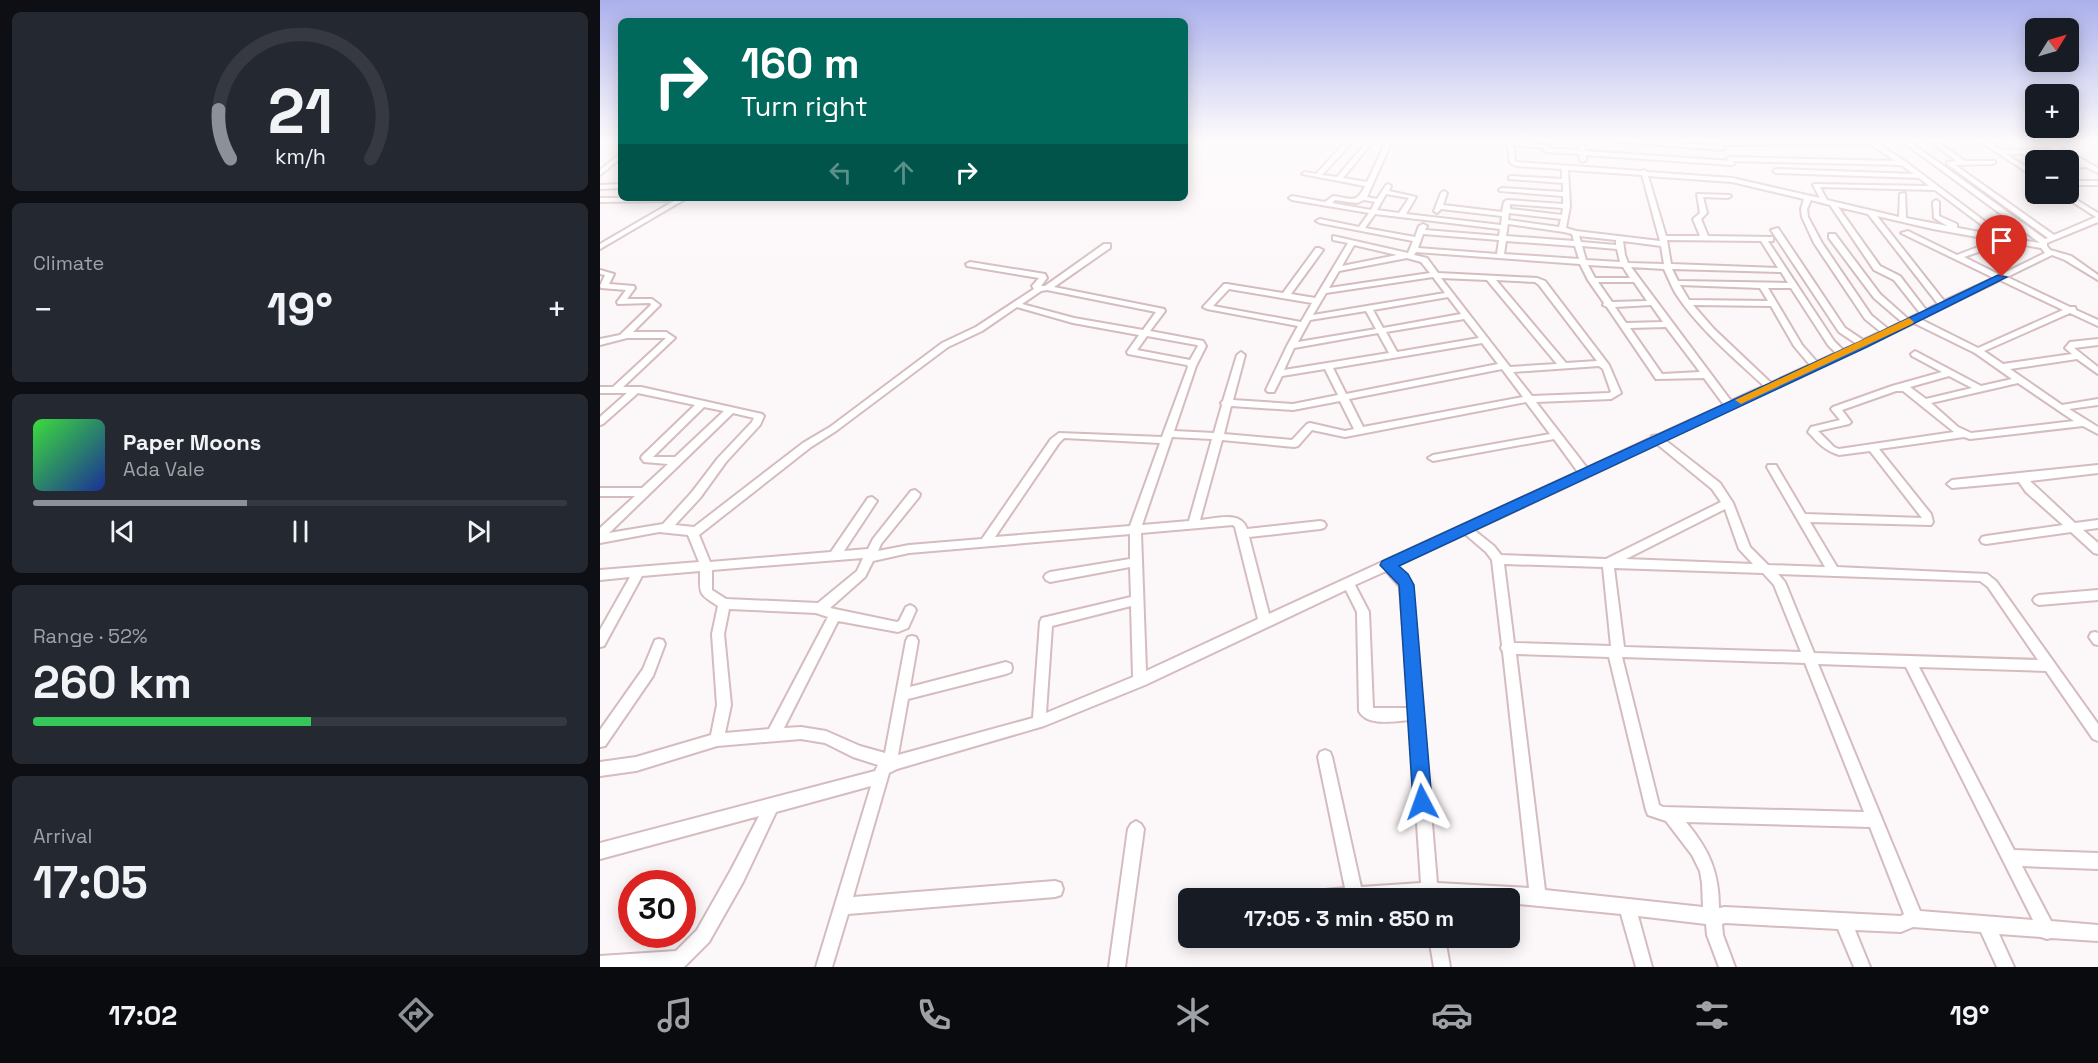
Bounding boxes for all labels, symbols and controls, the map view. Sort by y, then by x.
north arrow [2025,18,2079,72]
map controls [2025,18,2079,204]
text: 160 m [741,37,860,90]
icon: right [642,42,720,120]
text: 21 [267,72,333,151]
button: + [2025,84,2079,138]
text: Turn right [741,89,868,124]
text: km/h [274,143,326,170]
button: − [2025,150,2079,204]
icon: left [824,156,857,189]
icon: ahead [887,156,920,189]
icon: right [950,156,983,189]
pin [1976,215,2027,277]
icon: arrive [1985,224,2018,257]
text: Climate [33,250,104,276]
text: 19° [267,281,333,338]
text: − [33,289,53,331]
text: + [547,289,567,331]
text: Paper Moons [123,428,261,456]
text: Ada Vale [123,456,205,482]
icon: previous [106,515,139,548]
icon: pause [284,515,317,548]
icon: next [462,515,495,548]
text: Range · 52% [33,623,147,649]
text: 260 km [33,654,192,711]
position arrow [1390,770,1454,834]
text: Arrival [33,823,92,849]
text: 17:05 [33,854,148,911]
speed limit sign: 30 [618,870,696,948]
text: 17:05 · 3 min · 850 m [1244,904,1454,932]
icon: directions [395,994,437,1036]
icon: music [654,994,696,1036]
icon: phone [913,994,955,1036]
icon: climate [1172,994,1214,1036]
icon: car [1431,994,1473,1036]
icon: filters [1691,994,1733,1036]
text: 17:02 [109,998,177,1033]
text: 19° [1950,998,1989,1033]

